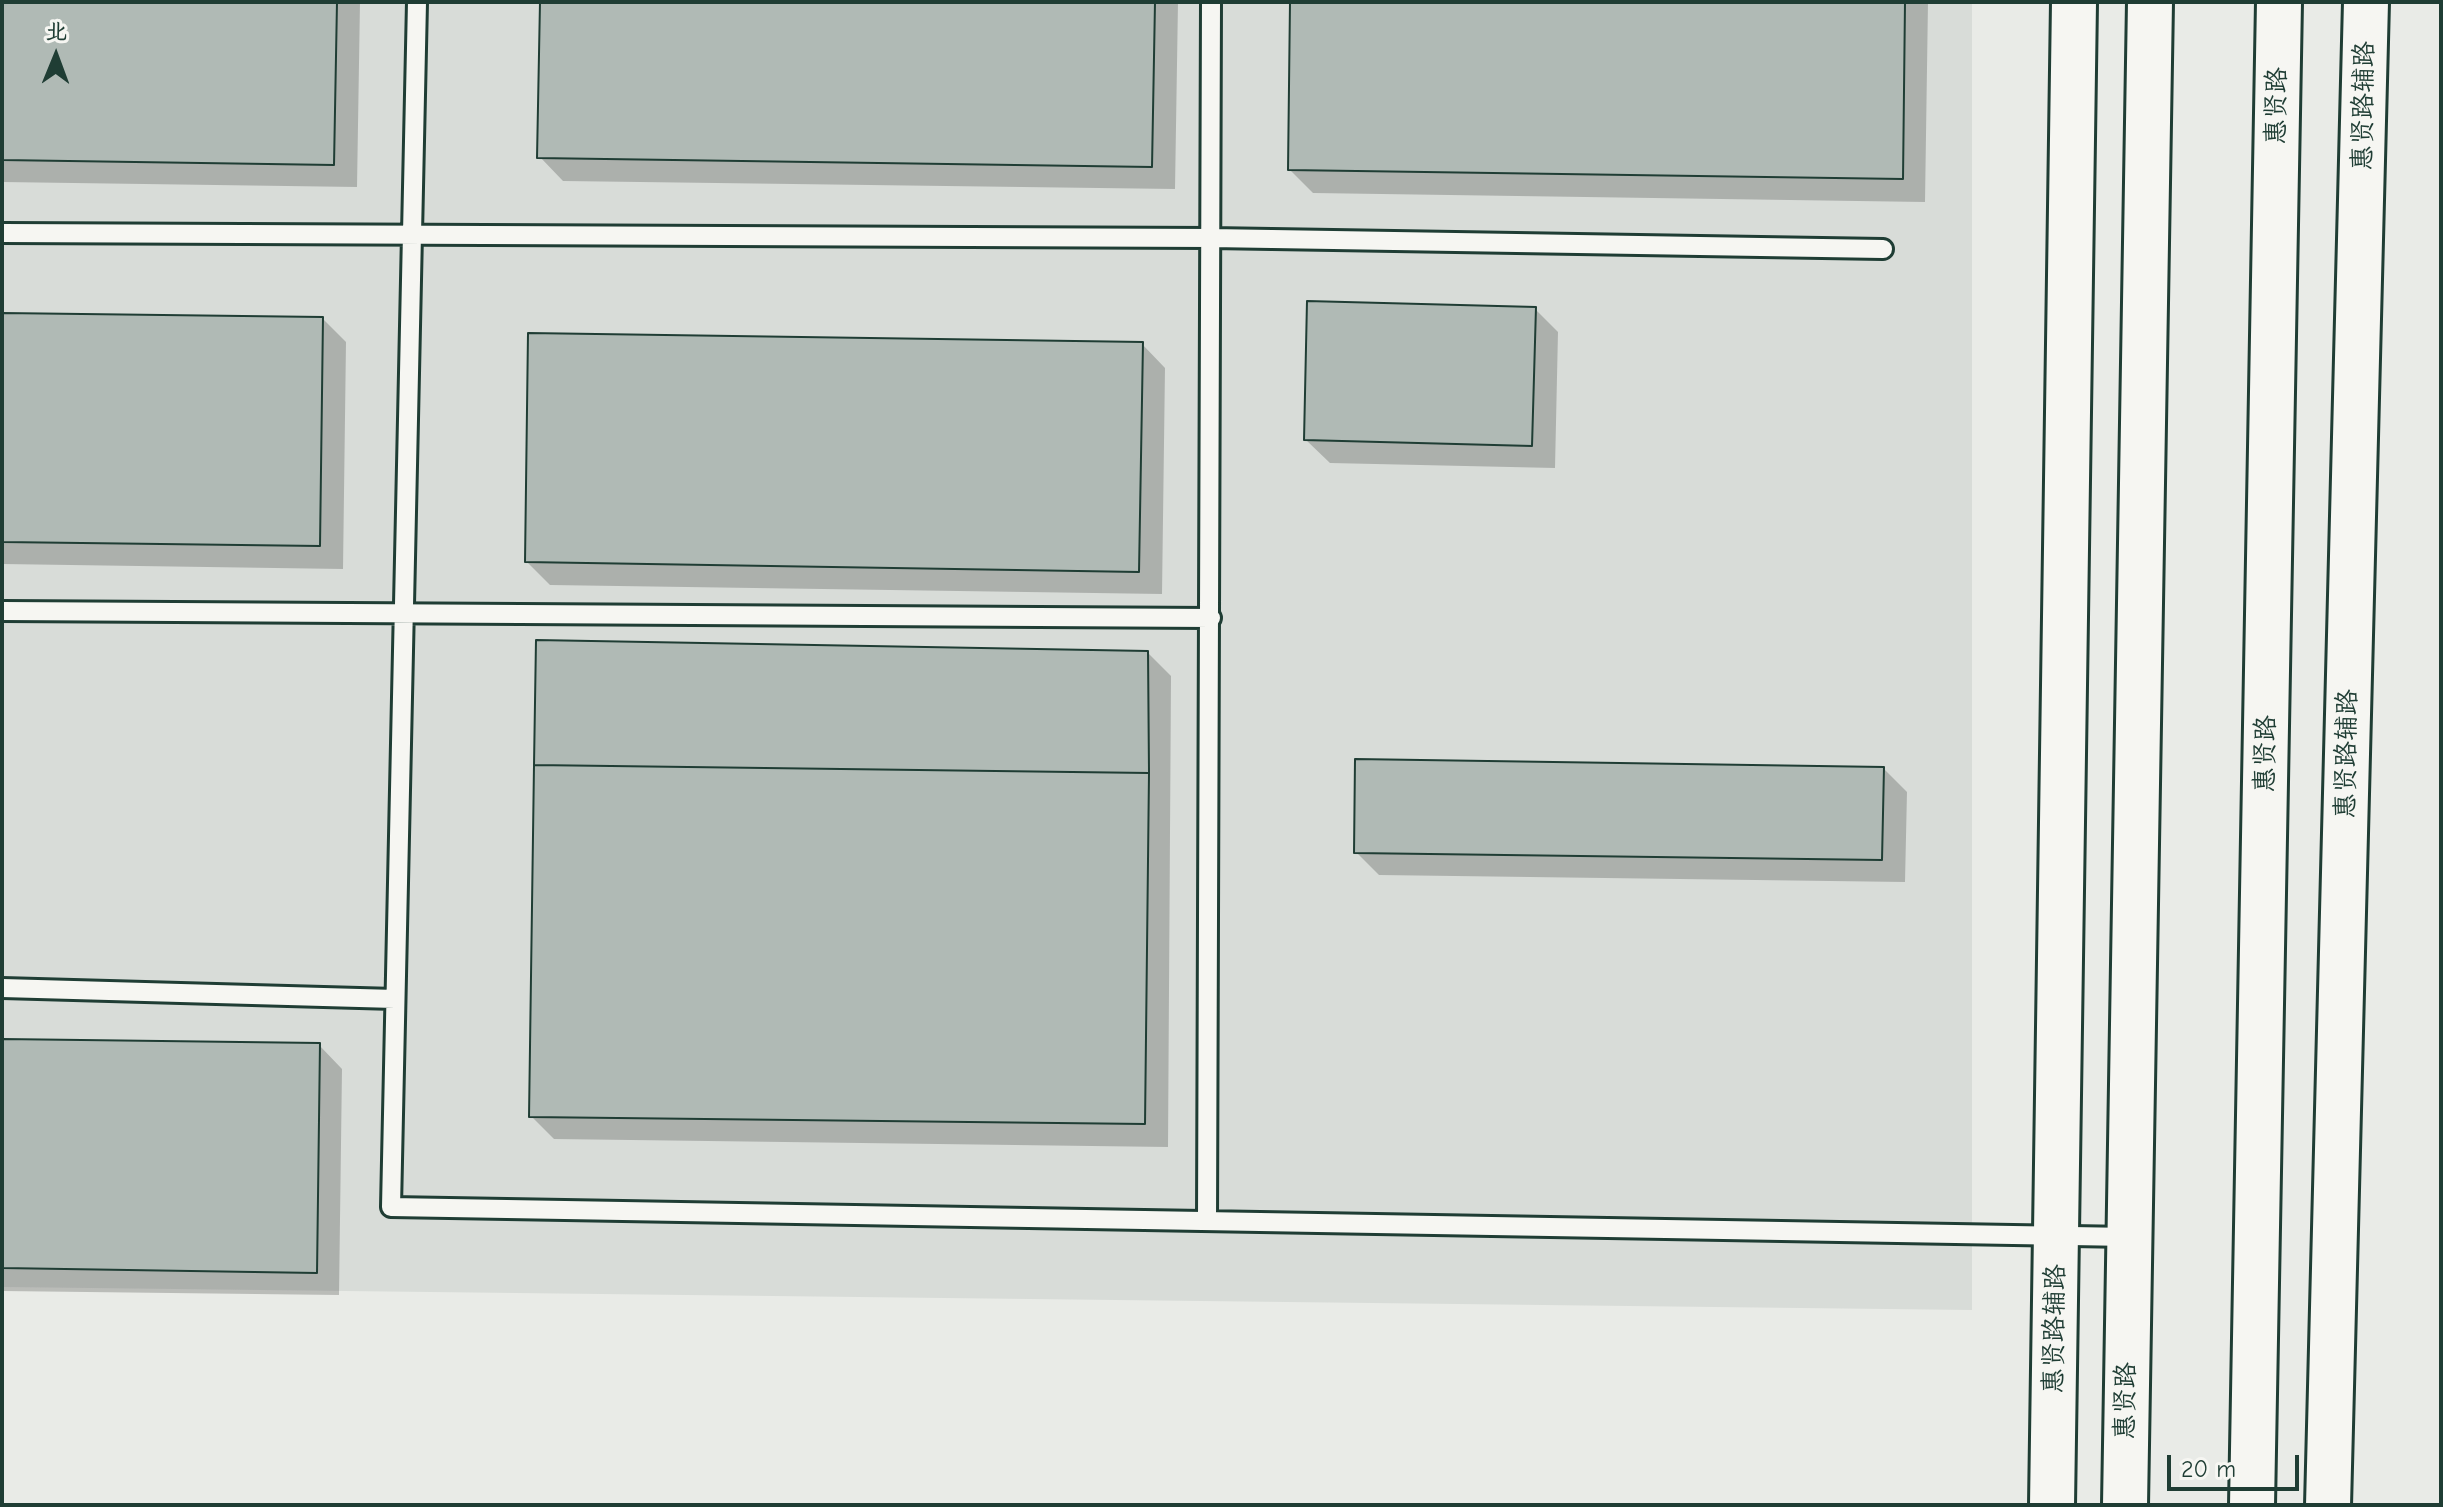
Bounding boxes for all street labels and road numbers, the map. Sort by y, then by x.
street label: 惠贤路辅路 [2347,41,2381,171]
street label: 惠贤路 [2261,67,2293,145]
street label: 惠贤路辅路 [2330,689,2364,819]
street label: 惠贤路 [2250,715,2282,793]
street label: 惠贤路辅路 [2038,1264,2072,1394]
street label: 惠贤路 [2110,1362,2142,1440]

